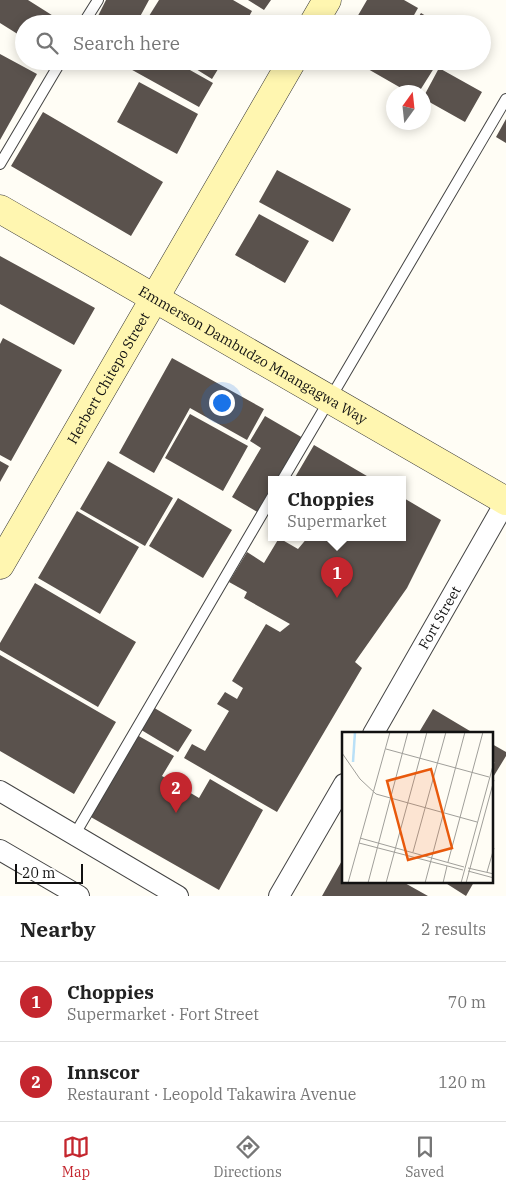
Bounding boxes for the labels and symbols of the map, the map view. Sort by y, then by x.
north arrow [386,85,431,130]
street label: Emmerson Dambudzo Mnangagwa Way [135,282,371,428]
street label: Herbert Chitepo Street [63,309,154,447]
your location [209,390,235,416]
pin: 1 [321,557,353,598]
street label: Fort Street [414,583,465,653]
inset map [342,732,494,884]
pin: 2 [160,772,192,813]
scale bar [15,861,82,884]

